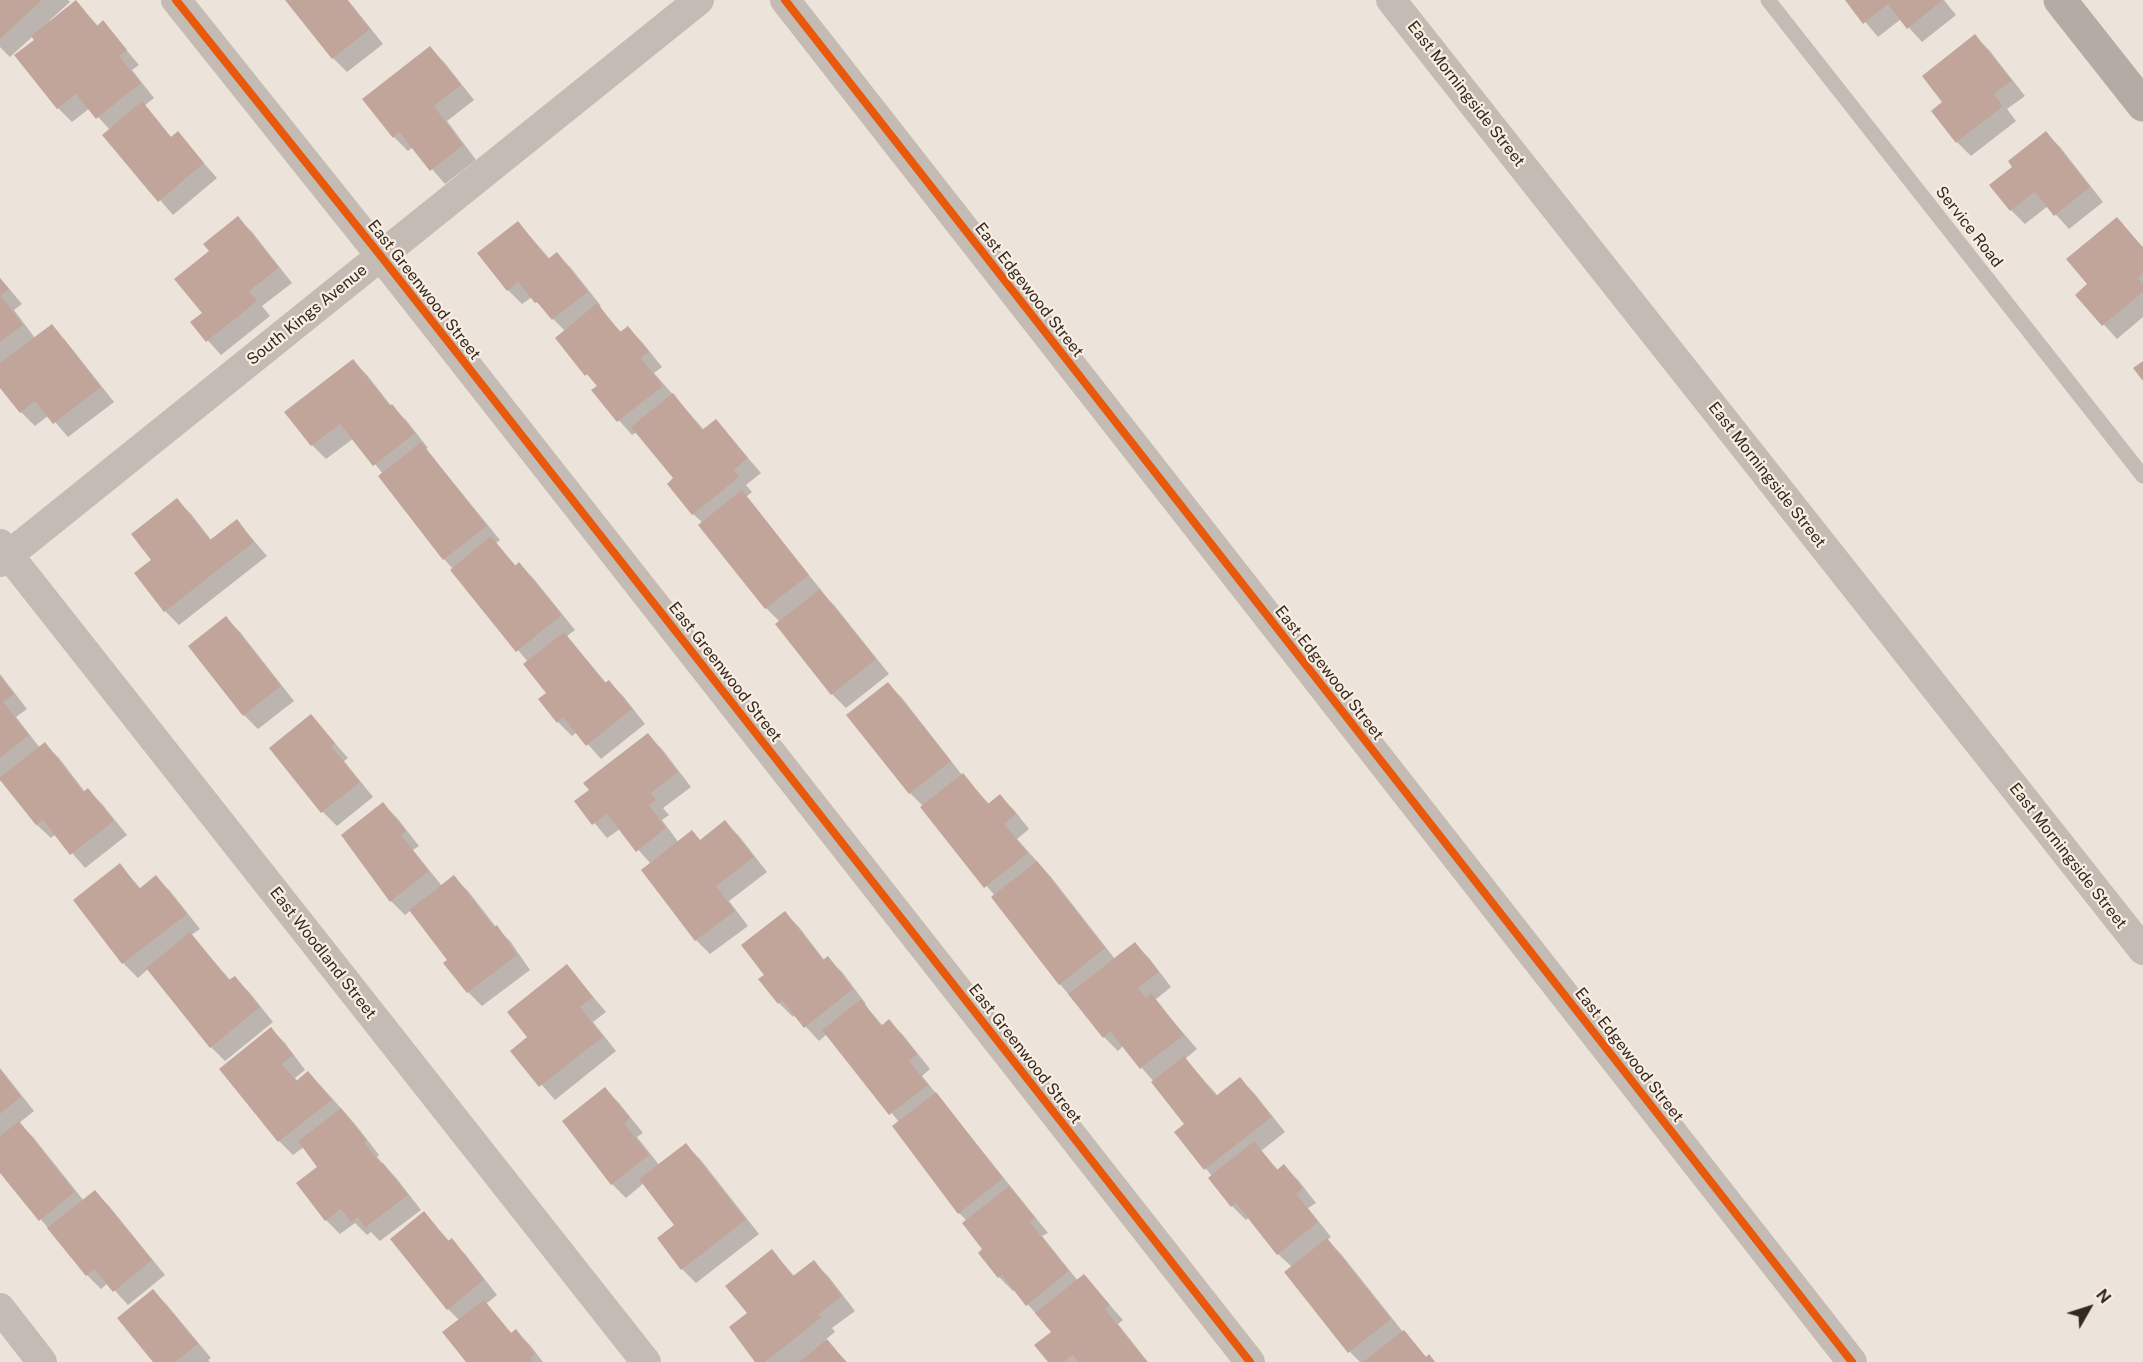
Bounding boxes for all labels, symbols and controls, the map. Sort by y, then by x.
street label: East Morningside Street [1403,17,1529,171]
street label: Service Road [1931,183,2007,271]
street label: East Greenwood Street [363,216,485,364]
street label: East Edgewood Street [971,219,1087,361]
street label: South Kings Avenue [243,261,371,369]
street label: East Morningside Street [1704,398,1830,552]
street label: East Greenwood Street [664,598,786,746]
street label: East Edgewood Street [1271,602,1387,744]
street label: East Morningside Street [2005,779,2131,933]
street label: East Woodland Street [266,883,380,1023]
street label: East Greenwood Street [964,980,1086,1128]
street label: East Edgewood Street [1571,984,1687,1126]
north arrow [2059,1278,2119,1338]
text: N [2092,1286,2115,1307]

